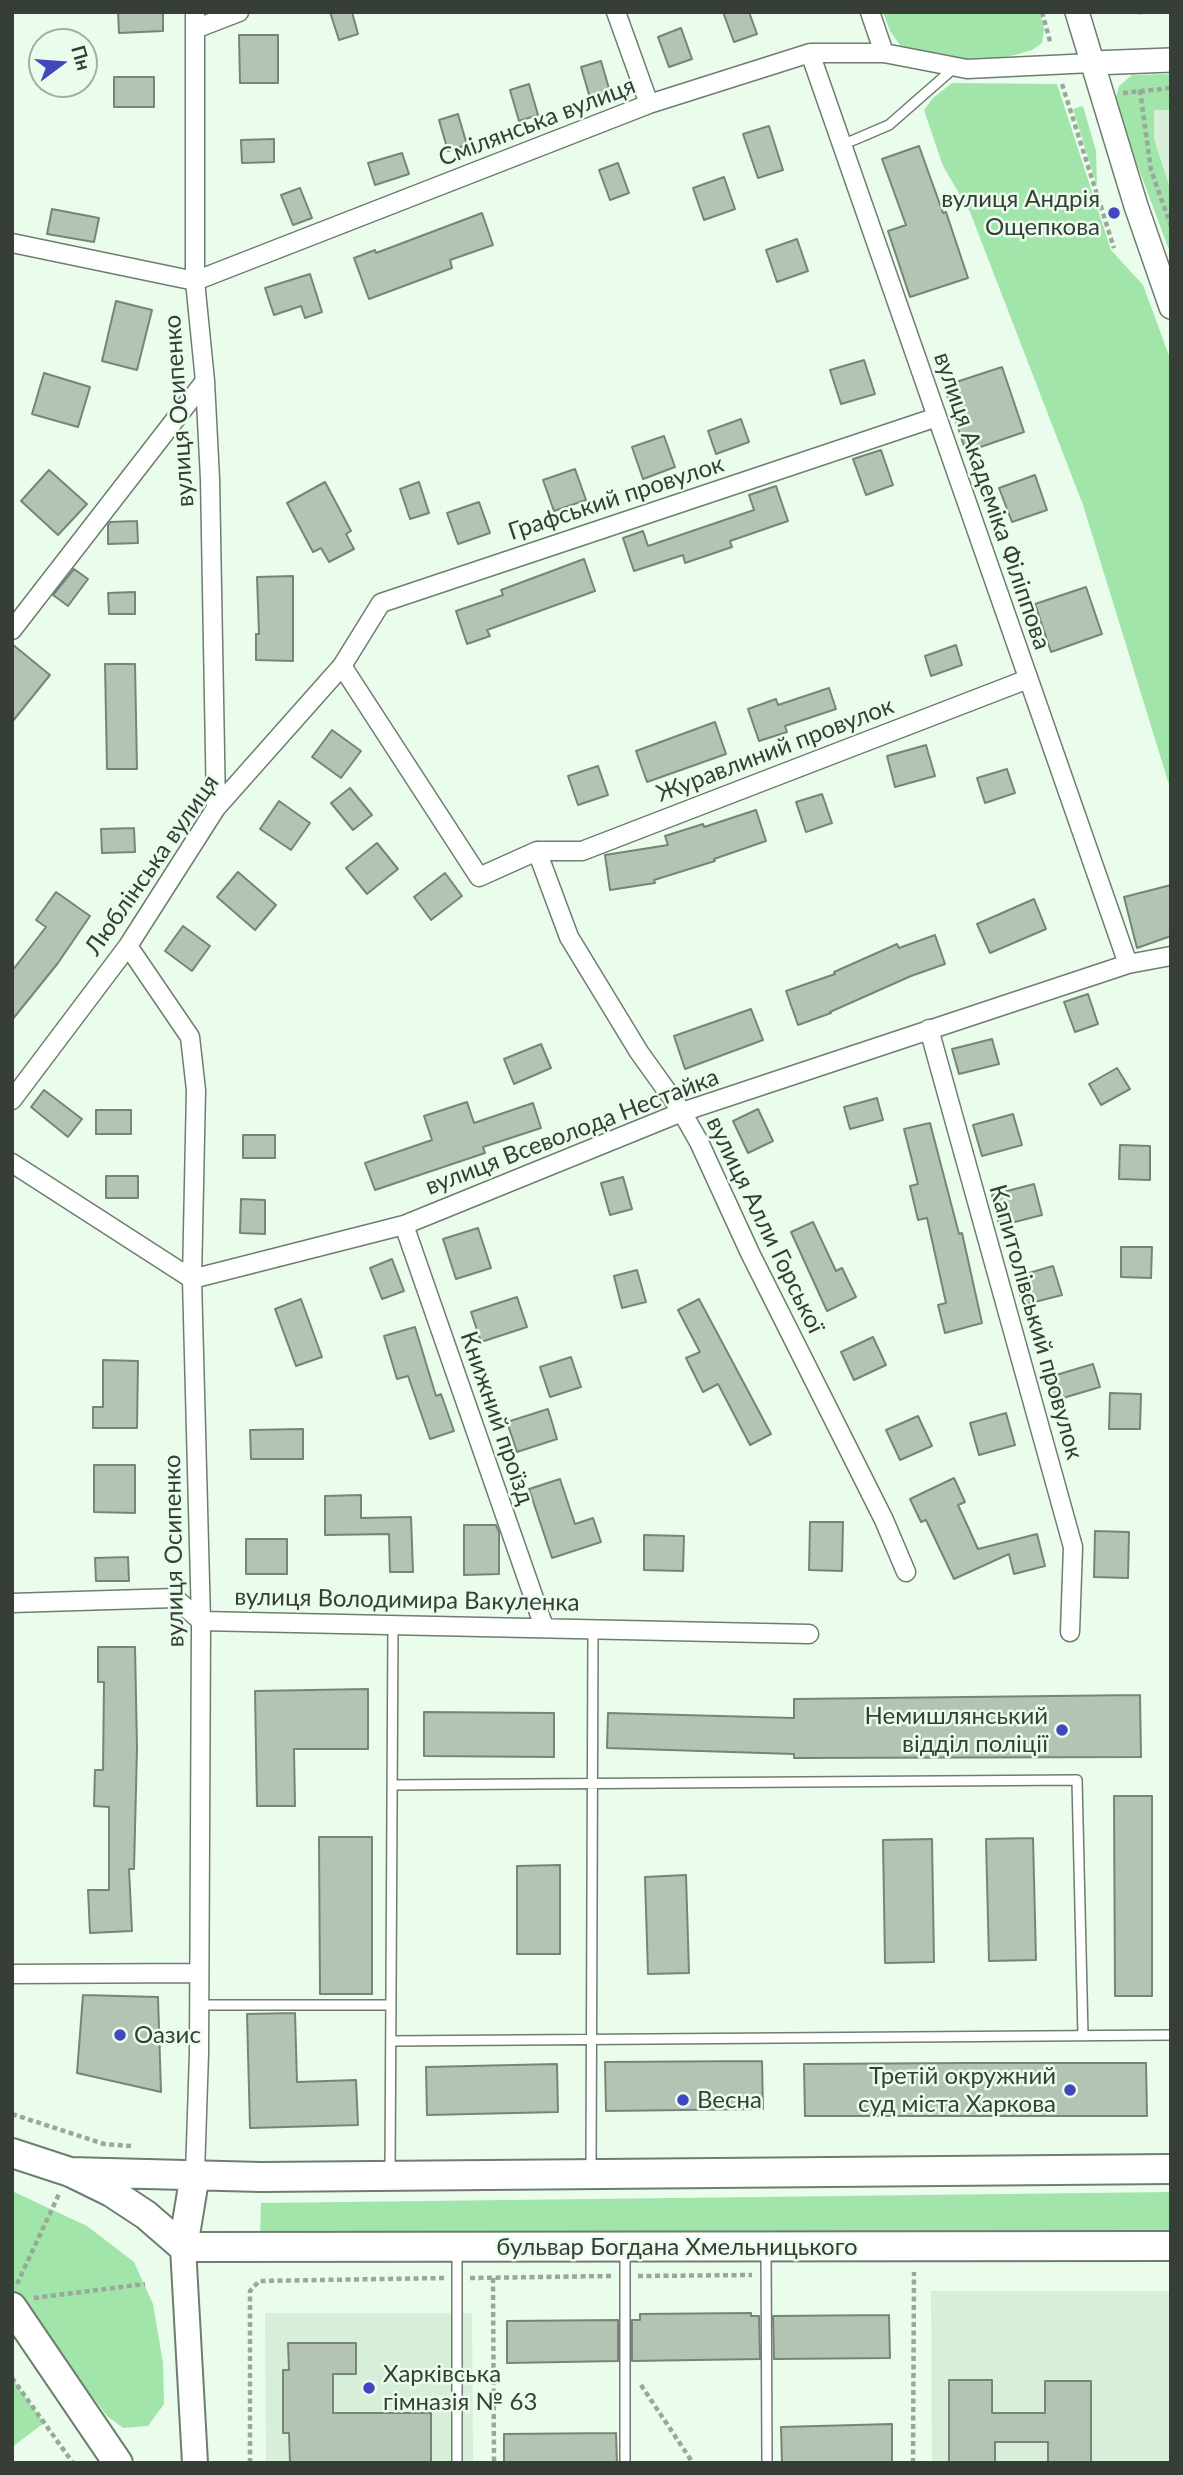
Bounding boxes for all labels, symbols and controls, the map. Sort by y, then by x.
north arrow [28,28,98,98]
text: Пн [67,43,96,73]
street label: Смілянська вулиця [434,71,640,173]
place label: вулиця Андрія Ощепкова [941,185,1100,241]
marker: вулиця Андрія Ощепкова [1106,205,1122,221]
street label: вулиця Осипенко [158,314,200,508]
street label: вулиця Академіка Філіппова [927,348,1057,654]
street label: Графський провулок [505,450,727,546]
street label: Журавлиний провулок [652,691,898,809]
street label: Люблінська вулиця [79,769,225,961]
street label: вулиця Всеволода Нестайка [421,1063,723,1201]
street label: вулиця Алли Горської [700,1112,830,1338]
street label: Капитолівський провулок [983,1181,1089,1463]
street label: Книжний проїзд [454,1328,540,1508]
street label: вулиця Осипенко [158,1454,190,1648]
street label: вулиця Володимира Вакуленка [234,1583,580,1617]
place label: Немишлянський відділ поліції [865,1702,1048,1758]
marker: Немишлянський відділ поліції [1054,1722,1070,1738]
place label: Оазис [134,2021,201,2049]
marker: Оазис [112,2027,128,2043]
place label: Третій окружний суд міста Харкова [858,2062,1056,2118]
marker: Третій окружний суд міста Харкова [1062,2082,1078,2098]
place label: Весна [697,2086,762,2114]
marker: Весна [675,2092,691,2108]
street label: бульвар Богдана Хмельницького [496,2233,858,2261]
place label: Харківська гімназія № 63 [383,2360,537,2416]
marker: Харківська гімназія № 63 [361,2380,377,2396]

